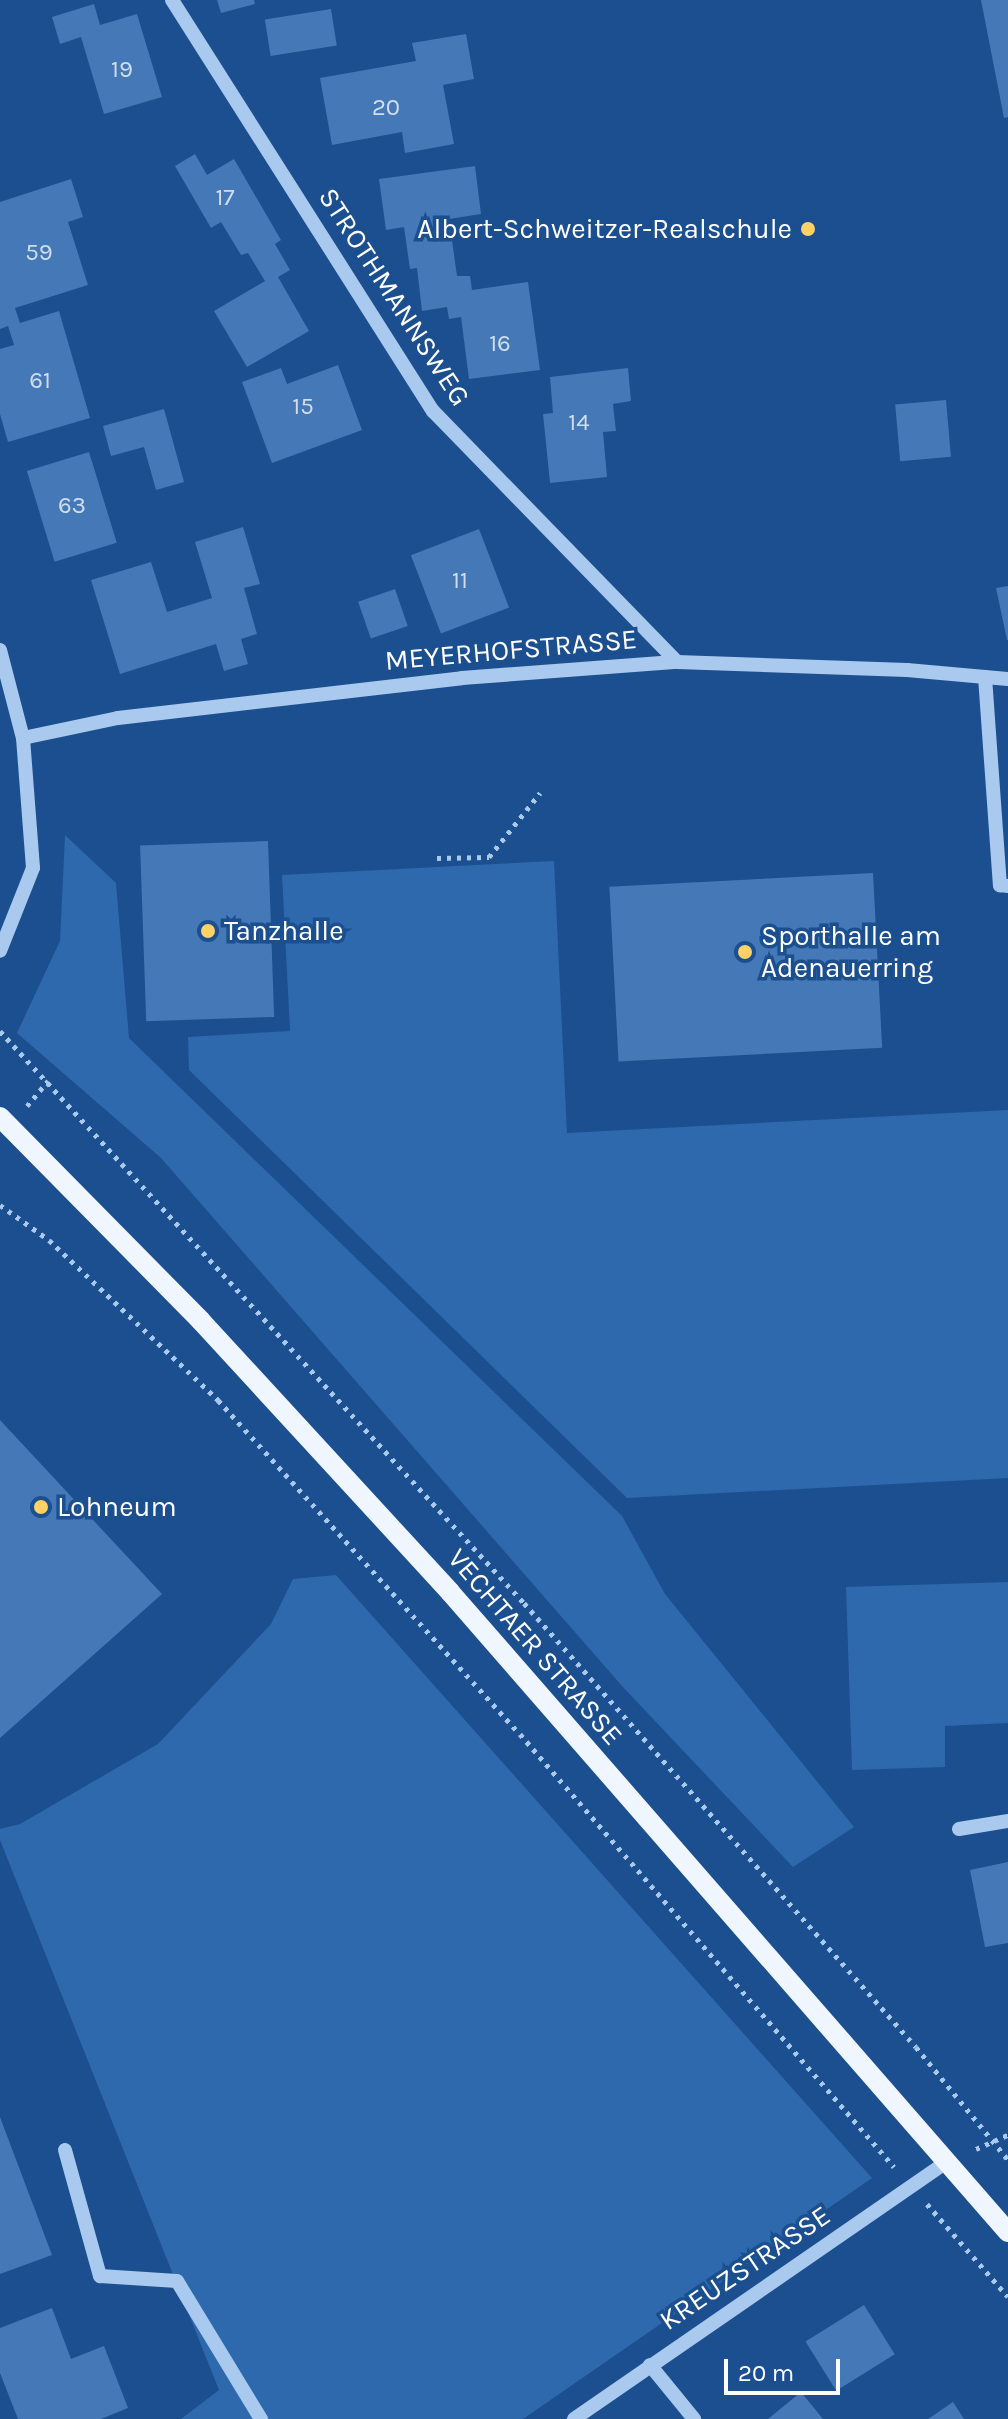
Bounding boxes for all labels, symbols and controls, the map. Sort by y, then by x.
house number: 19 [111,56,133,84]
house number: 20 [372,94,400,122]
street label: STROTHMANNSWEG [311,182,477,412]
house number: 17 [215,184,235,212]
place label: Albert-Schweitzer-Realschule [417,212,792,246]
marker: Albert-Schweitzer-Realschule [799,220,817,238]
house number: 59 [25,239,53,267]
house number: 16 [489,330,511,358]
house number: 61 [29,367,51,395]
house number: 15 [292,393,314,421]
house number: 14 [568,409,590,437]
house number: 63 [58,492,86,520]
house number: 11 [452,567,468,595]
street label: MEYERHOFSTRASSE [384,622,638,678]
place label: Tanzhalle [224,914,344,948]
place label: Sporthalle am Adenauerring [761,919,941,985]
marker: Tanzhalle [199,922,217,940]
marker: Sporthalle am Adenauerring [736,943,754,961]
place label: Lohneum [57,1490,177,1524]
marker: Lohneum [32,1498,50,1516]
street label: VECHTAER STRASSE [440,1542,630,1752]
street label: KREUZSTRASSE [653,2199,837,2337]
scale bar [728,2343,844,2393]
text: 20 m [738,2359,794,2387]

